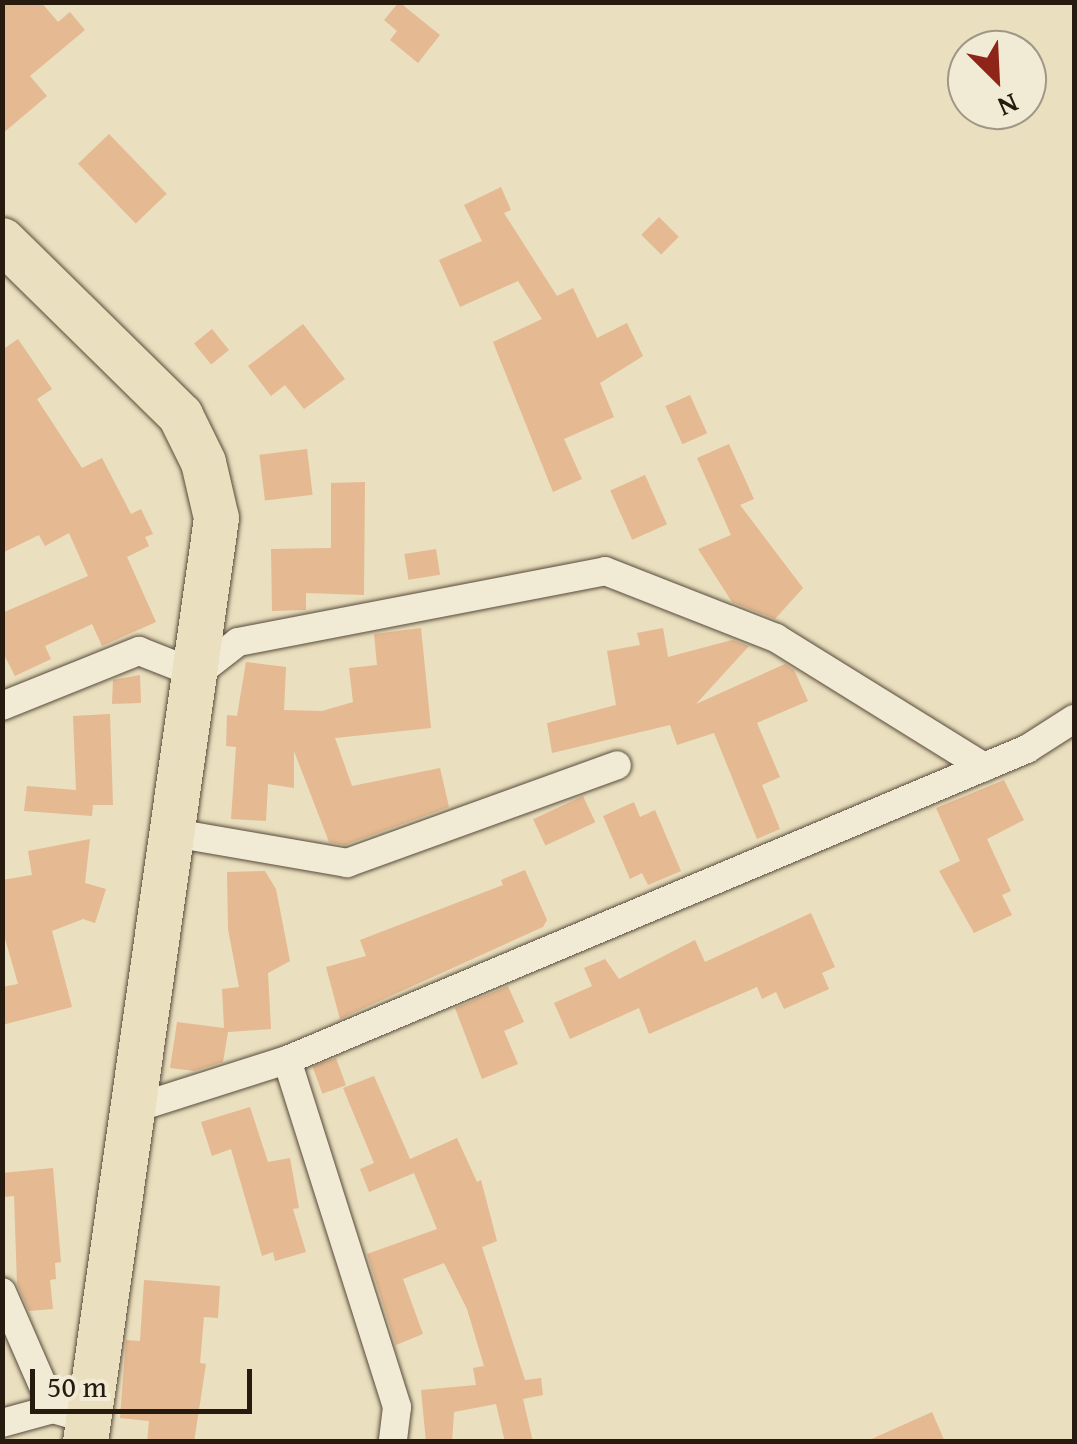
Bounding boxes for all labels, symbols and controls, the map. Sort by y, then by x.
north arrow [947,30,1047,130]
text: N [992,84,1025,129]
scale bar [35,1349,258,1411]
text: 50 m [47,1364,107,1408]

